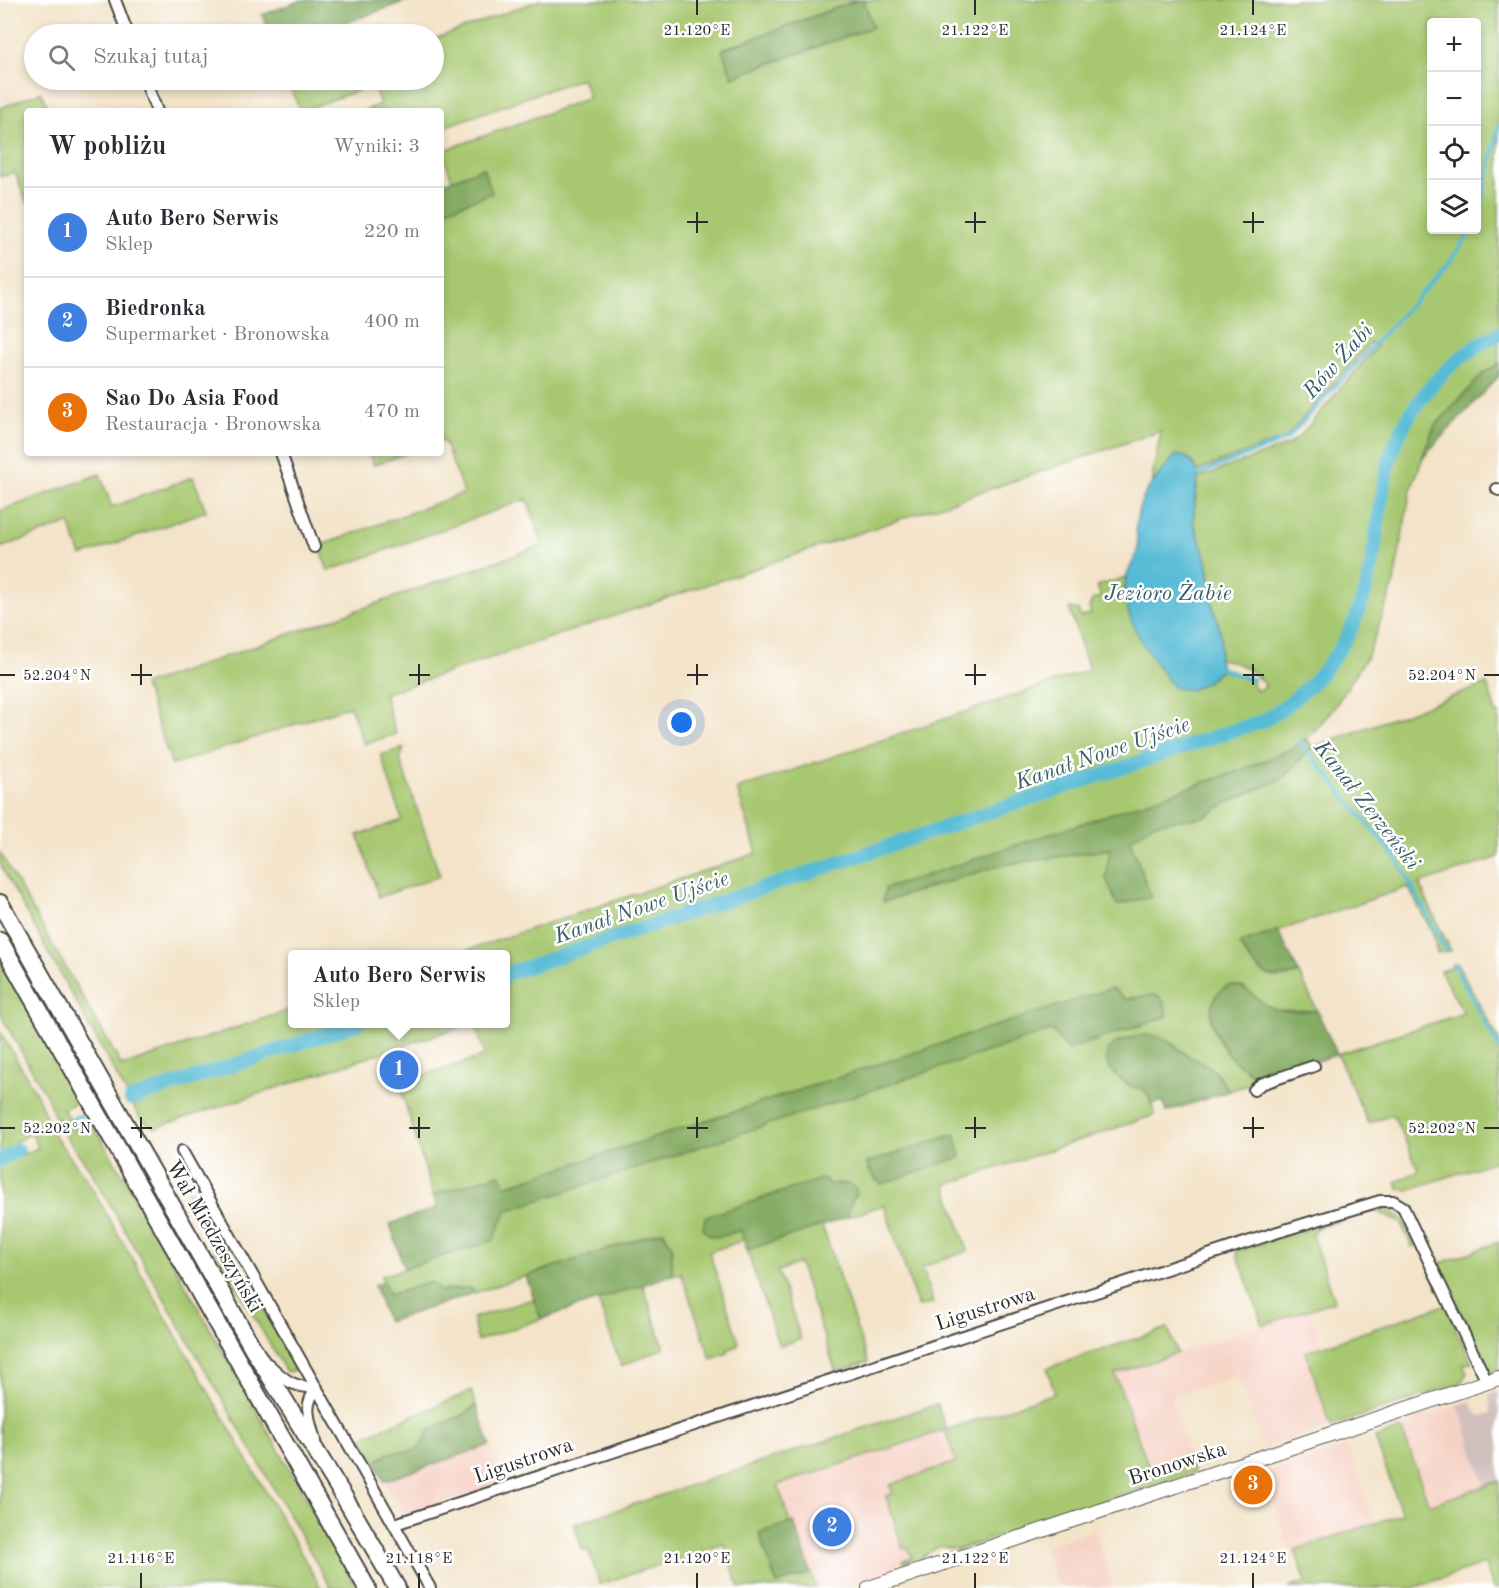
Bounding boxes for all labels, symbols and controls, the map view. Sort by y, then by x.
map controls [1427,18,1481,234]
button: + [1427,18,1481,72]
search box [24,24,444,90]
text: 21.120°E [664,24,730,39]
text: 21.122°E [942,24,1008,39]
text: 21.124°E [1220,24,1286,39]
icon: search [45,41,78,74]
text: Szukaj tutaj [93,46,209,68]
button: − [1427,72,1481,126]
button: locate [1427,126,1481,180]
text: W pobliżu [48,134,166,160]
text: Wyniki: 3 [333,137,420,157]
button: layers [1427,180,1481,234]
text: Auto Bero Serwis [105,208,278,230]
text: 1 [62,222,73,242]
text: 220 m [364,222,420,242]
text: Sklep [105,235,153,255]
text: Biedronka [105,298,206,320]
text: 2 [62,312,73,332]
text: 400 m [364,312,420,332]
water label: Rów Żabi [1296,317,1378,404]
text: Supermarket · Bronowska [105,325,330,345]
text: Sao Do Asia Food [105,388,279,410]
text: 3 [62,402,73,422]
text: 470 m [364,402,420,422]
text: Restauracja · Bronowska [105,415,321,435]
water label: Jezioro Żabie [1104,580,1232,605]
text: 52.204°N [23,669,91,684]
text: 52.204°N [1408,669,1476,684]
your location [667,708,696,737]
water label: Kanał Nowe Ujście [1012,714,1193,794]
water label: Kanał Zerzeński [1309,736,1424,875]
water label: Kanał Nowe Ujście [551,868,732,948]
popup [288,950,510,1028]
text: Auto Bero Serwis [312,965,486,987]
text: Sklep [312,992,360,1012]
pin: 1 [380,1048,418,1092]
text: 52.202°N [23,1122,91,1137]
text: 52.202°N [1408,1122,1476,1137]
street label: Wał Miedzeszyński [162,1157,266,1317]
street label: Ligustrowa [933,1283,1038,1335]
street label: Ligustrowa [471,1435,576,1488]
street label: Bronowska [1126,1439,1229,1490]
pin: 3 [1234,1462,1272,1508]
pin: 2 [812,1504,852,1550]
text: 21.116°E [108,1552,174,1567]
text: 21.118°E [386,1552,452,1567]
text: 21.120°E [664,1552,730,1567]
text: 21.122°E [942,1552,1008,1567]
text: 21.124°E [1220,1552,1286,1567]

